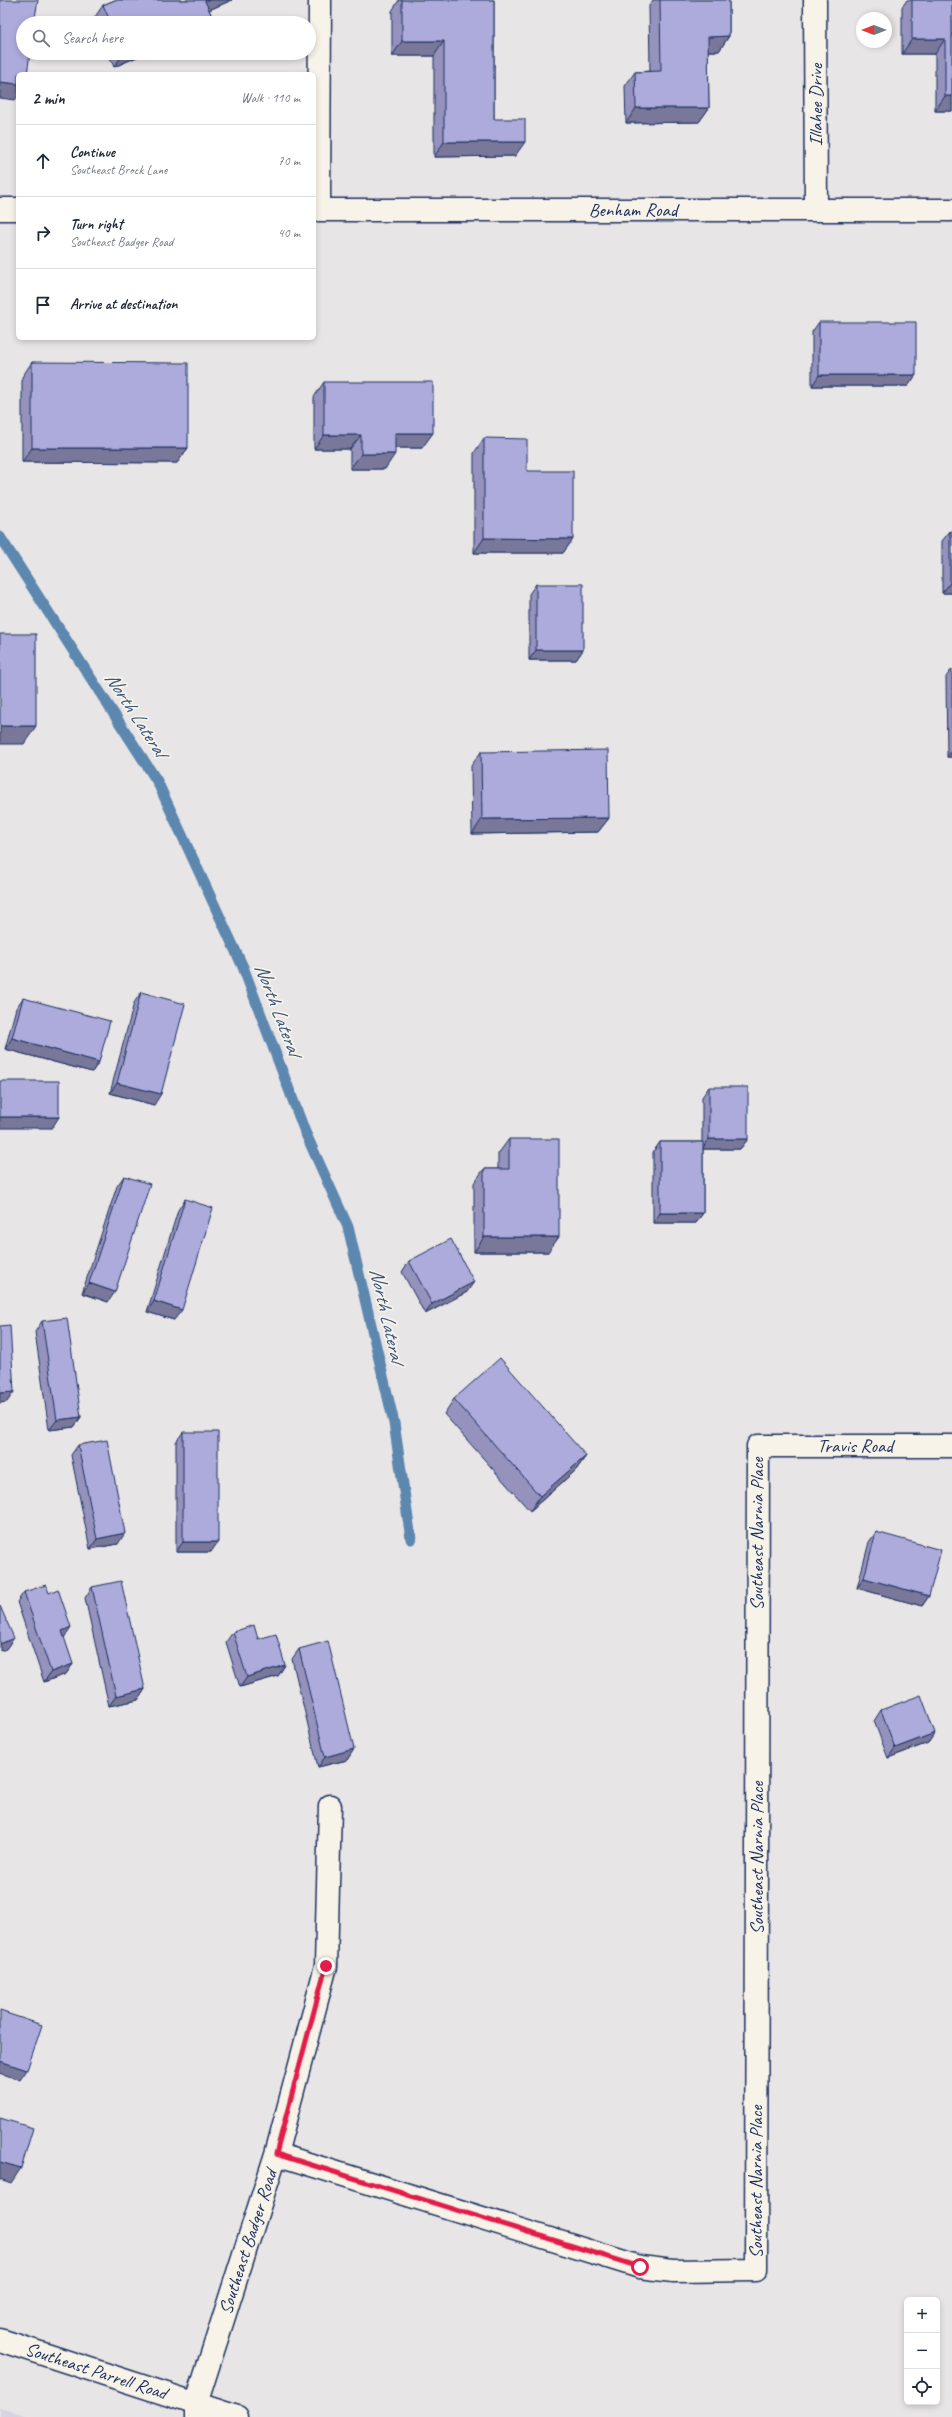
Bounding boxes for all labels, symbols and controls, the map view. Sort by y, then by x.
north arrow [856,12,892,48]
search box [16,16,316,60]
icon: search [30,27,52,49]
text: Search here [62,29,123,48]
street label: Illahee Drive [804,62,828,146]
text: 2 min [32,88,65,109]
text: Walk · 110 m [241,90,300,106]
text: Continue [70,143,115,162]
icon: ahead [32,150,54,172]
text: 70 m [278,153,300,169]
text: Southeast Brock Lane [70,162,167,178]
street label: Benham Road [589,198,681,222]
text: Turn right [70,215,123,234]
icon: right [32,222,54,244]
text: 40 m [278,225,300,241]
text: Southeast Badger Road [70,234,173,250]
icon: arrive [32,294,54,316]
text: Arrive at destination [70,295,177,314]
water label: North Lateral [99,667,176,767]
water label: North Lateral [249,960,309,1064]
water label: North Lateral [364,1266,411,1371]
street label: Travis Road [817,1434,896,1458]
street label: Southeast Narnia Place [745,1456,769,1611]
street label: Southeast Narnia Place [745,1780,769,1935]
route end [317,1957,335,1975]
street label: Southeast Narnia Place [744,2104,768,2259]
street label: Southeast Badger Road [213,2163,284,2317]
route start [631,2258,649,2276]
map controls [904,2297,940,2405]
button: + [904,2297,940,2333]
button: − [904,2333,940,2369]
street label: Southeast Parrell Road [22,2337,172,2406]
button: locate [904,2369,940,2405]

